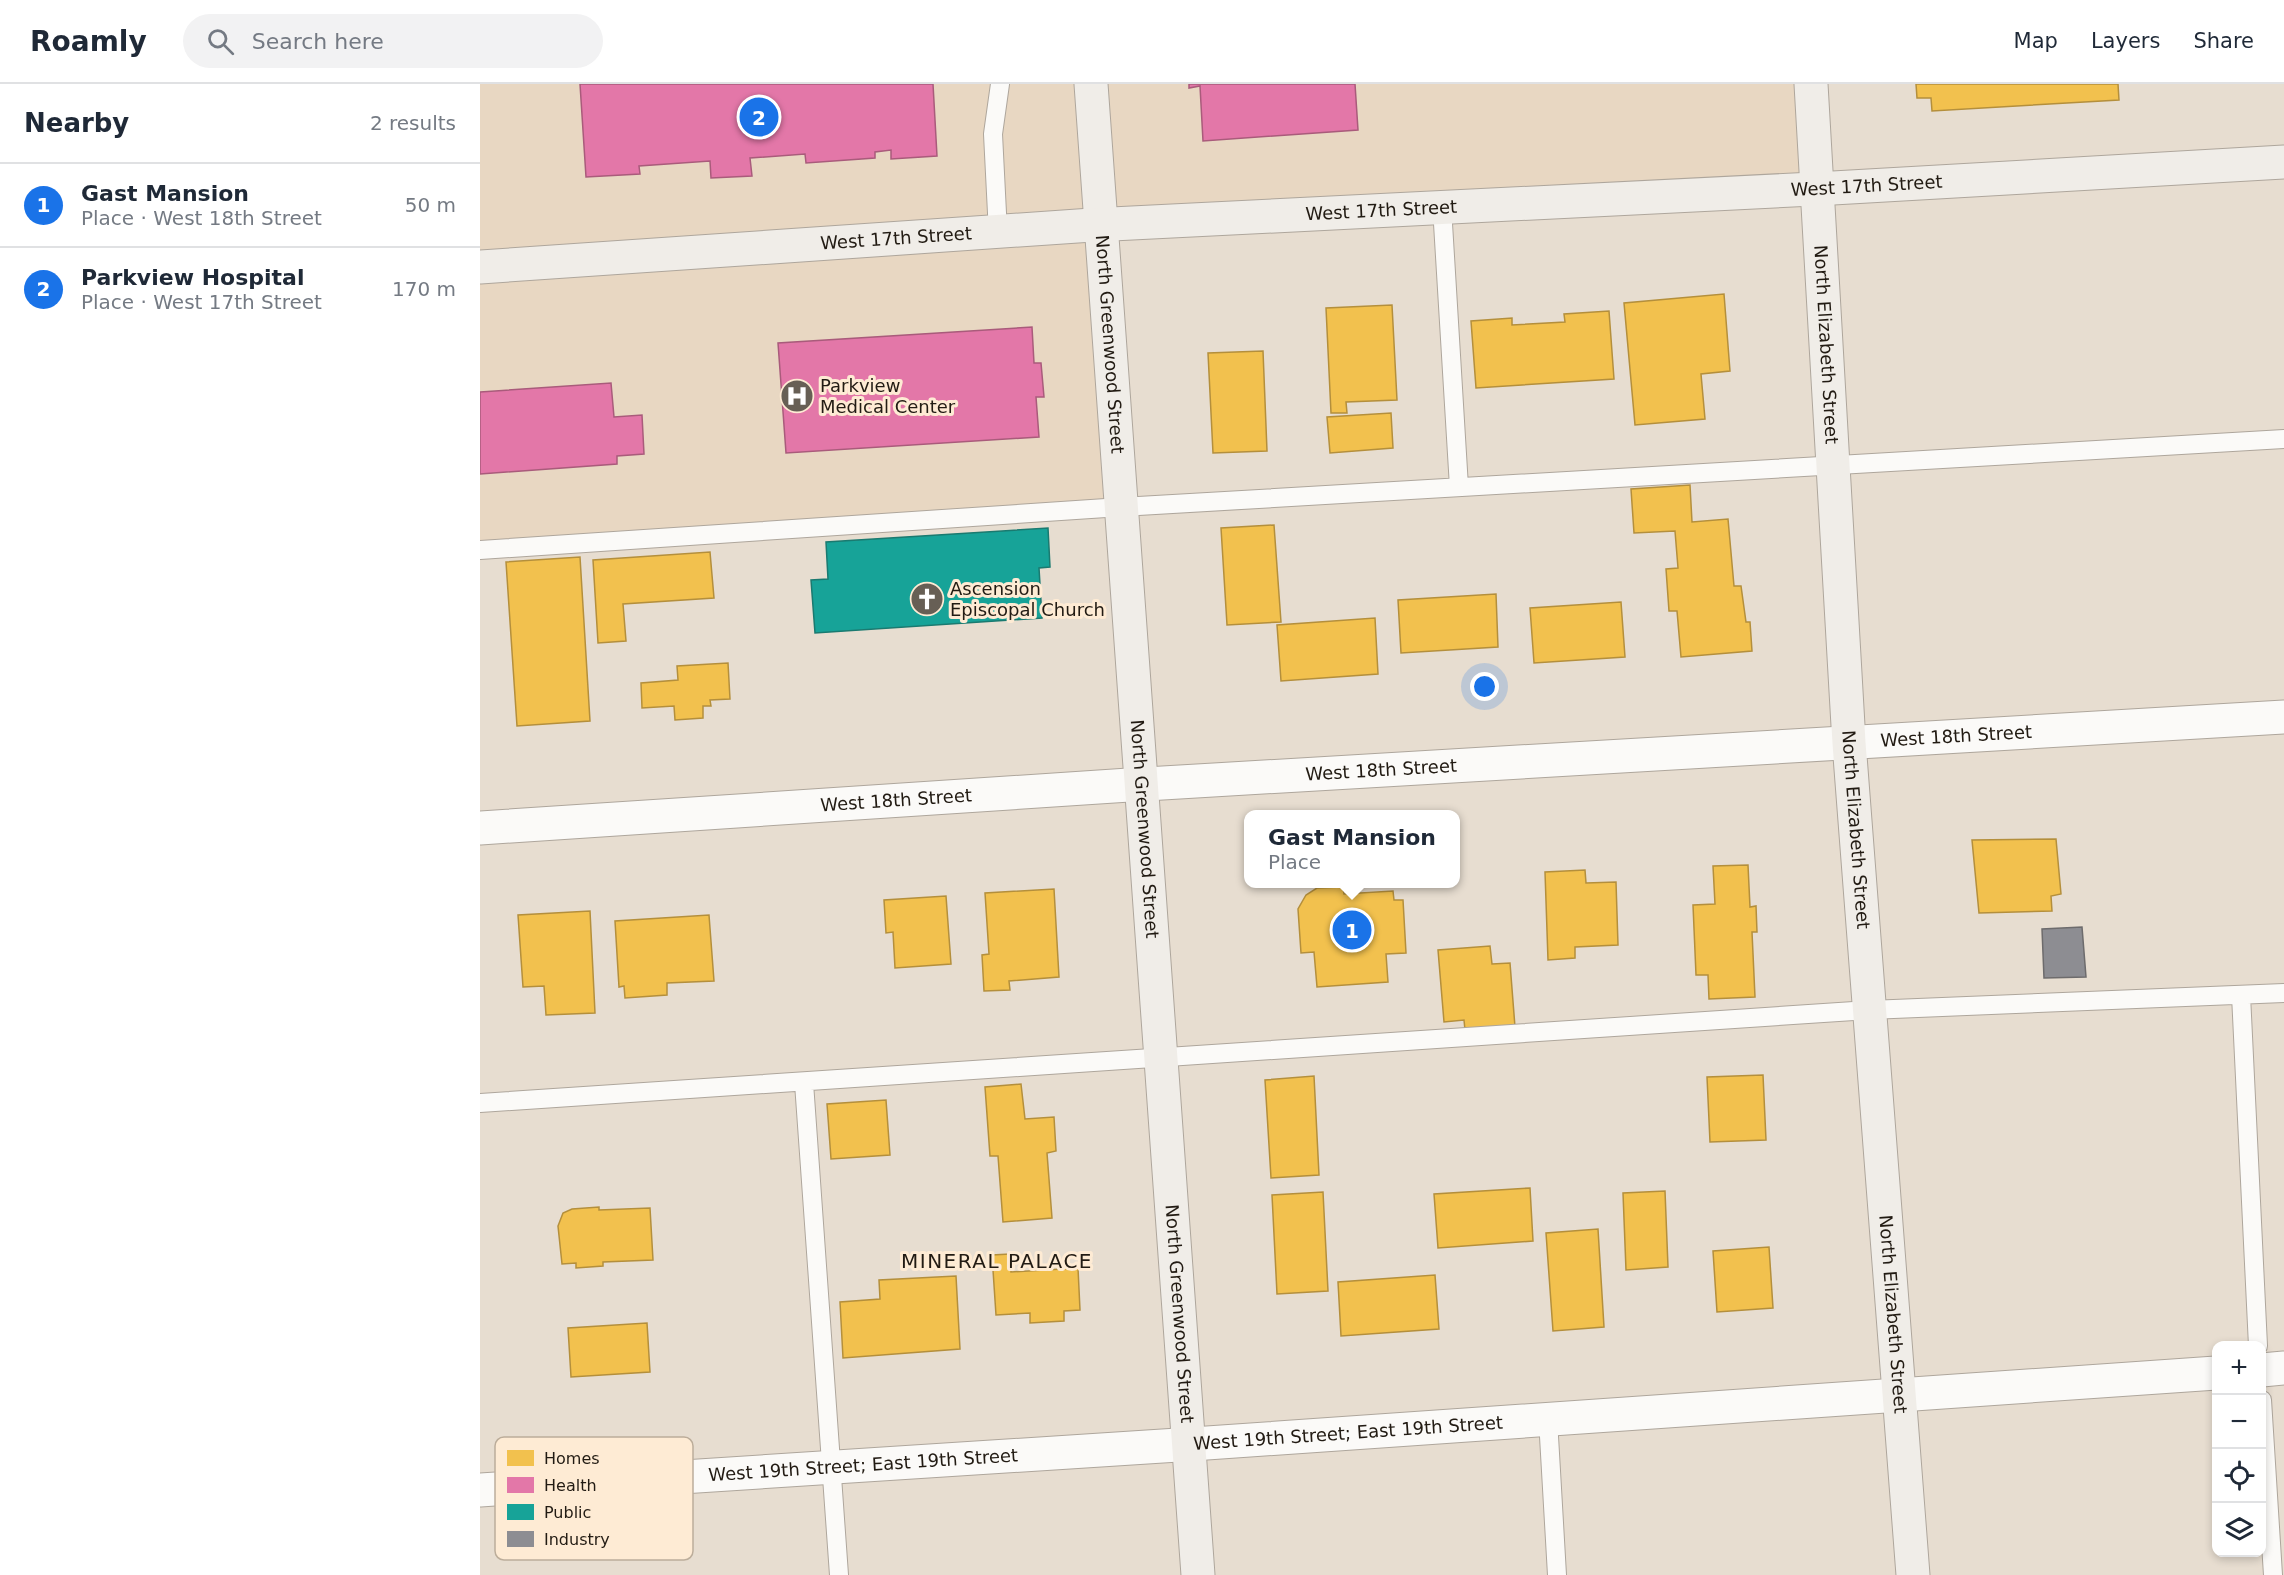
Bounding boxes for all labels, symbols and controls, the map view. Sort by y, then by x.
search box [183,14,603,68]
text: Roamly [30,25,147,58]
icon: search [204,25,237,58]
text: Search here [252,29,384,54]
text: Map [2014,29,2058,53]
text: Layers [2091,29,2160,53]
text: Share [2193,29,2254,53]
pin: 2 [740,94,778,140]
text: Nearby [24,108,129,138]
text: 2 results [370,111,456,135]
street label: West 17th Street [1790,171,1943,200]
text: Gast Mansion [81,181,249,206]
text: 1 [37,193,50,217]
text: 50 m [405,193,456,217]
street label: West 17th Street [1305,196,1458,224]
text: Place · West 18th Street [81,206,322,230]
street label: West 17th Street [820,222,972,254]
street label: North Greenwood Street [1092,234,1129,454]
street label: North Elizabeth Street [1810,244,1843,445]
text: Parkview Hospital [81,265,304,290]
text: 2 [37,277,50,301]
text: 170 m [392,277,456,301]
text: Place · West 17th Street [81,290,322,314]
place label: Parkview Medical Center [820,375,956,417]
hospital icon: Parkview Medical Center [779,378,815,414]
place label: Ascension Episcopal Church [950,578,1105,620]
church icon: Ascension Episcopal Church [909,581,945,617]
your location [1470,672,1499,701]
street label: North Greenwood Street [1127,719,1163,939]
street label: West 18th Street [1880,721,2033,751]
street label: North Elizabeth Street [1838,730,1874,930]
street label: West 18th Street [1305,755,1458,785]
street label: West 18th Street [820,784,973,815]
popup [1244,810,1460,888]
text: Gast Mansion [1268,825,1436,850]
text: Place [1268,850,1321,874]
pin: 1 [1332,908,1372,952]
street label: North Greenwood Street [1161,1204,1198,1424]
street label: North Elizabeth Street [1875,1214,1912,1414]
district label: MINERAL PALACE [901,1249,1093,1273]
map controls [2212,1341,2266,1557]
button: + [2212,1341,2266,1395]
button: − [2212,1395,2266,1449]
street label: West 19th Street; East 19th Street [1193,1411,1504,1454]
legend [495,1437,693,1560]
street label: West 19th Street; East 19th Street [708,1444,1019,1485]
text: Homes [544,1449,600,1468]
button: locate [2212,1449,2266,1503]
text: Health [544,1476,597,1495]
text: Public [544,1503,591,1522]
button: layers [2212,1503,2266,1557]
text: Industry [544,1530,610,1549]

